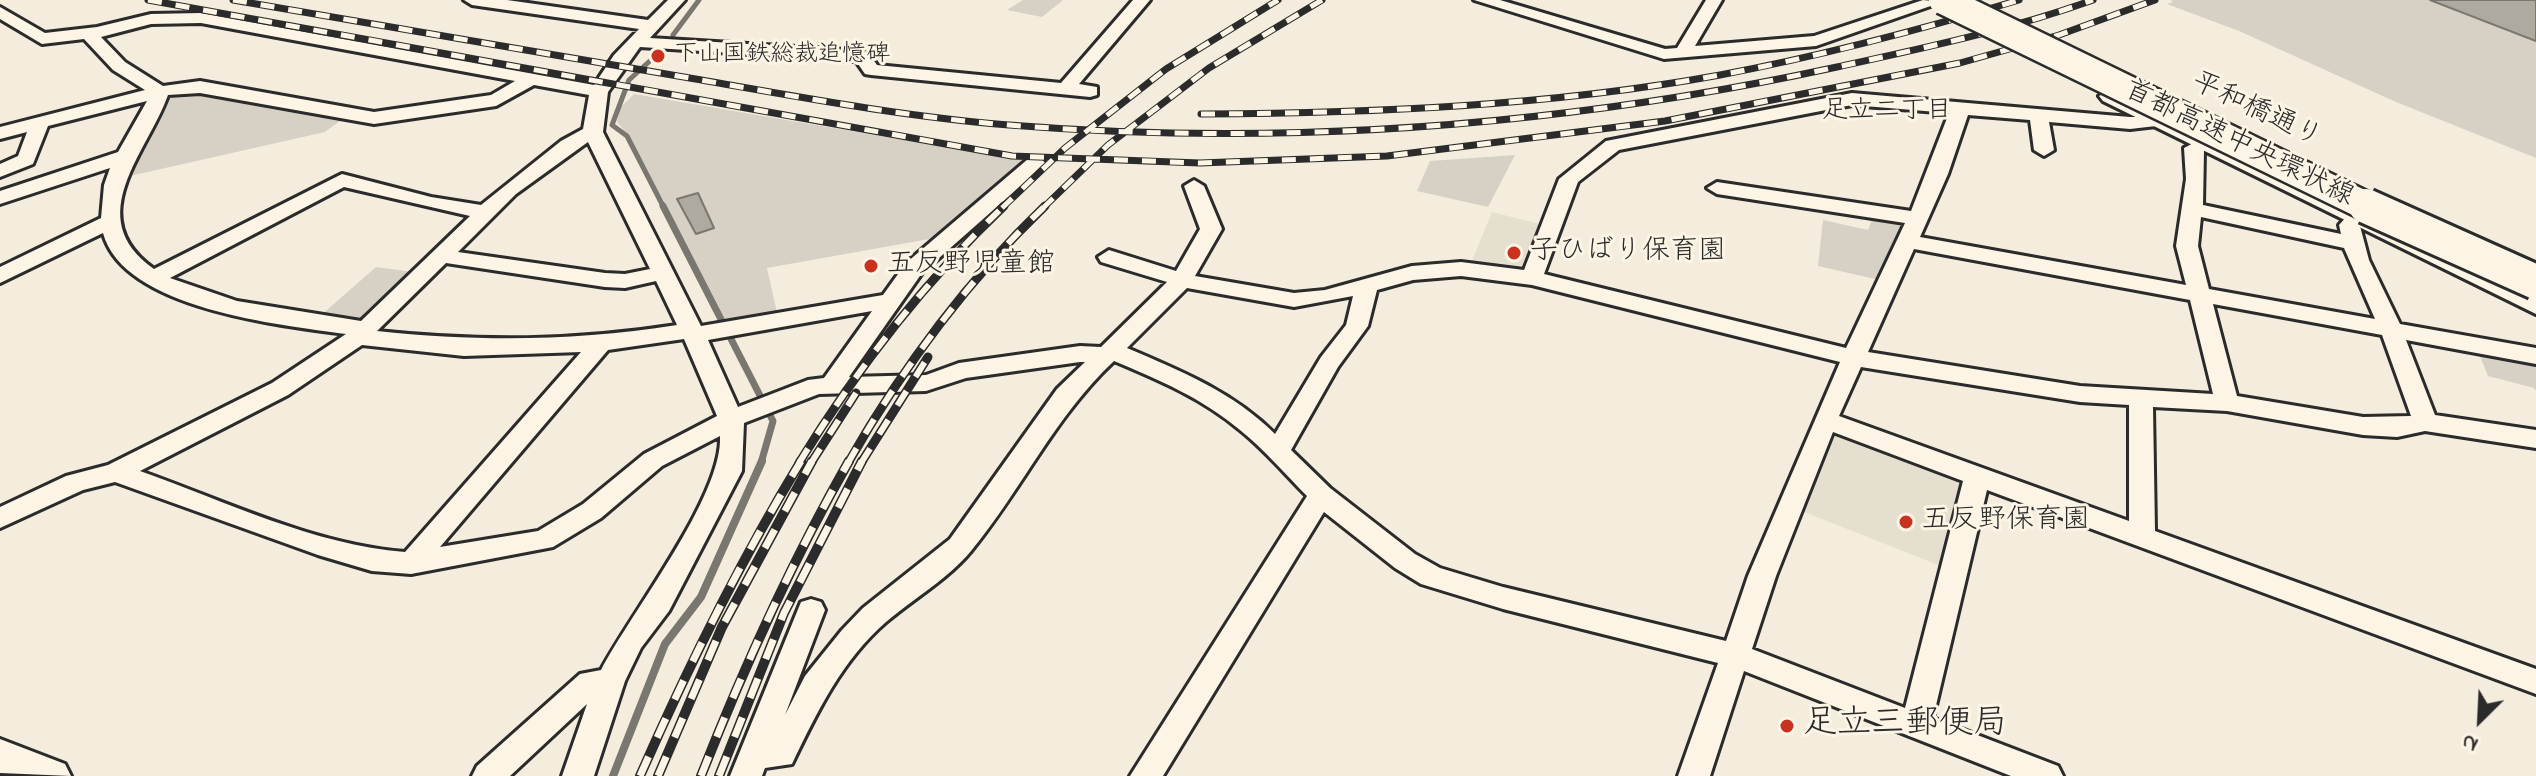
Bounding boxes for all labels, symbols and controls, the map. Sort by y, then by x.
place label: 下山国鉄総裁追憶碑 [674,42,890,70]
marker: 下山国鉄総裁追憶碑 [649,47,667,65]
street label: 平和橋通り [2185,67,2327,157]
street label: 首都高速中央環状線 [2117,75,2359,215]
district label: 足立二丁目 [1822,97,1952,129]
place label: 子ひばり保育園 [1530,236,1726,270]
marker: 子ひばり保育園 [1505,244,1523,262]
place label: 五反野児童館 [887,249,1055,283]
marker: 五反野児童館 [862,257,880,275]
place label: 五反野保育園 [1922,505,2090,539]
marker: 五反野保育園 [1897,513,1915,531]
north arrow [2440,680,2520,760]
place label: 足立三郵便局 [1803,706,2007,746]
marker: 足立三郵便局 [1778,717,1796,735]
text: N [2457,724,2484,760]

